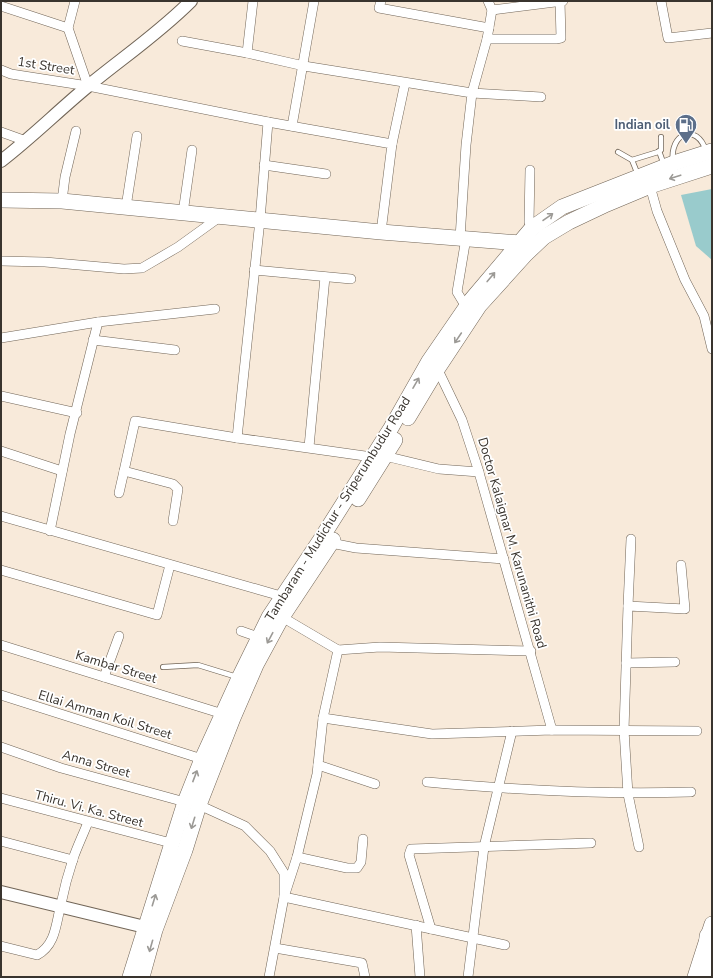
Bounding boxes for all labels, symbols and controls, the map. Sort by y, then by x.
street label: 1st Street [16,53,76,79]
fuel station icon: Indian oil [673,112,699,145]
place label: Indian oil [614,116,671,134]
one-way arrow [669,174,681,182]
one-way arrow [542,213,553,221]
one-way arrow [486,272,495,282]
one-way arrow [454,332,462,343]
one-way arrow [413,378,421,390]
street label: Tambaram - Mudichur - Sriperumbudur Road [261,393,415,625]
street label: Doctor Kalaignar M. Karunanithi Road [473,435,551,651]
one-way arrow [266,632,274,644]
street label: Kambar Street [73,646,159,688]
street label: Ellai Amman Koil Street [36,686,174,744]
street label: Anna Street [60,746,133,782]
one-way arrow [192,771,200,783]
street label: Thiru. Vi. Ka. Street [33,786,146,832]
one-way arrow [189,817,197,829]
one-way arrow [150,894,158,906]
one-way arrow [147,939,154,952]

